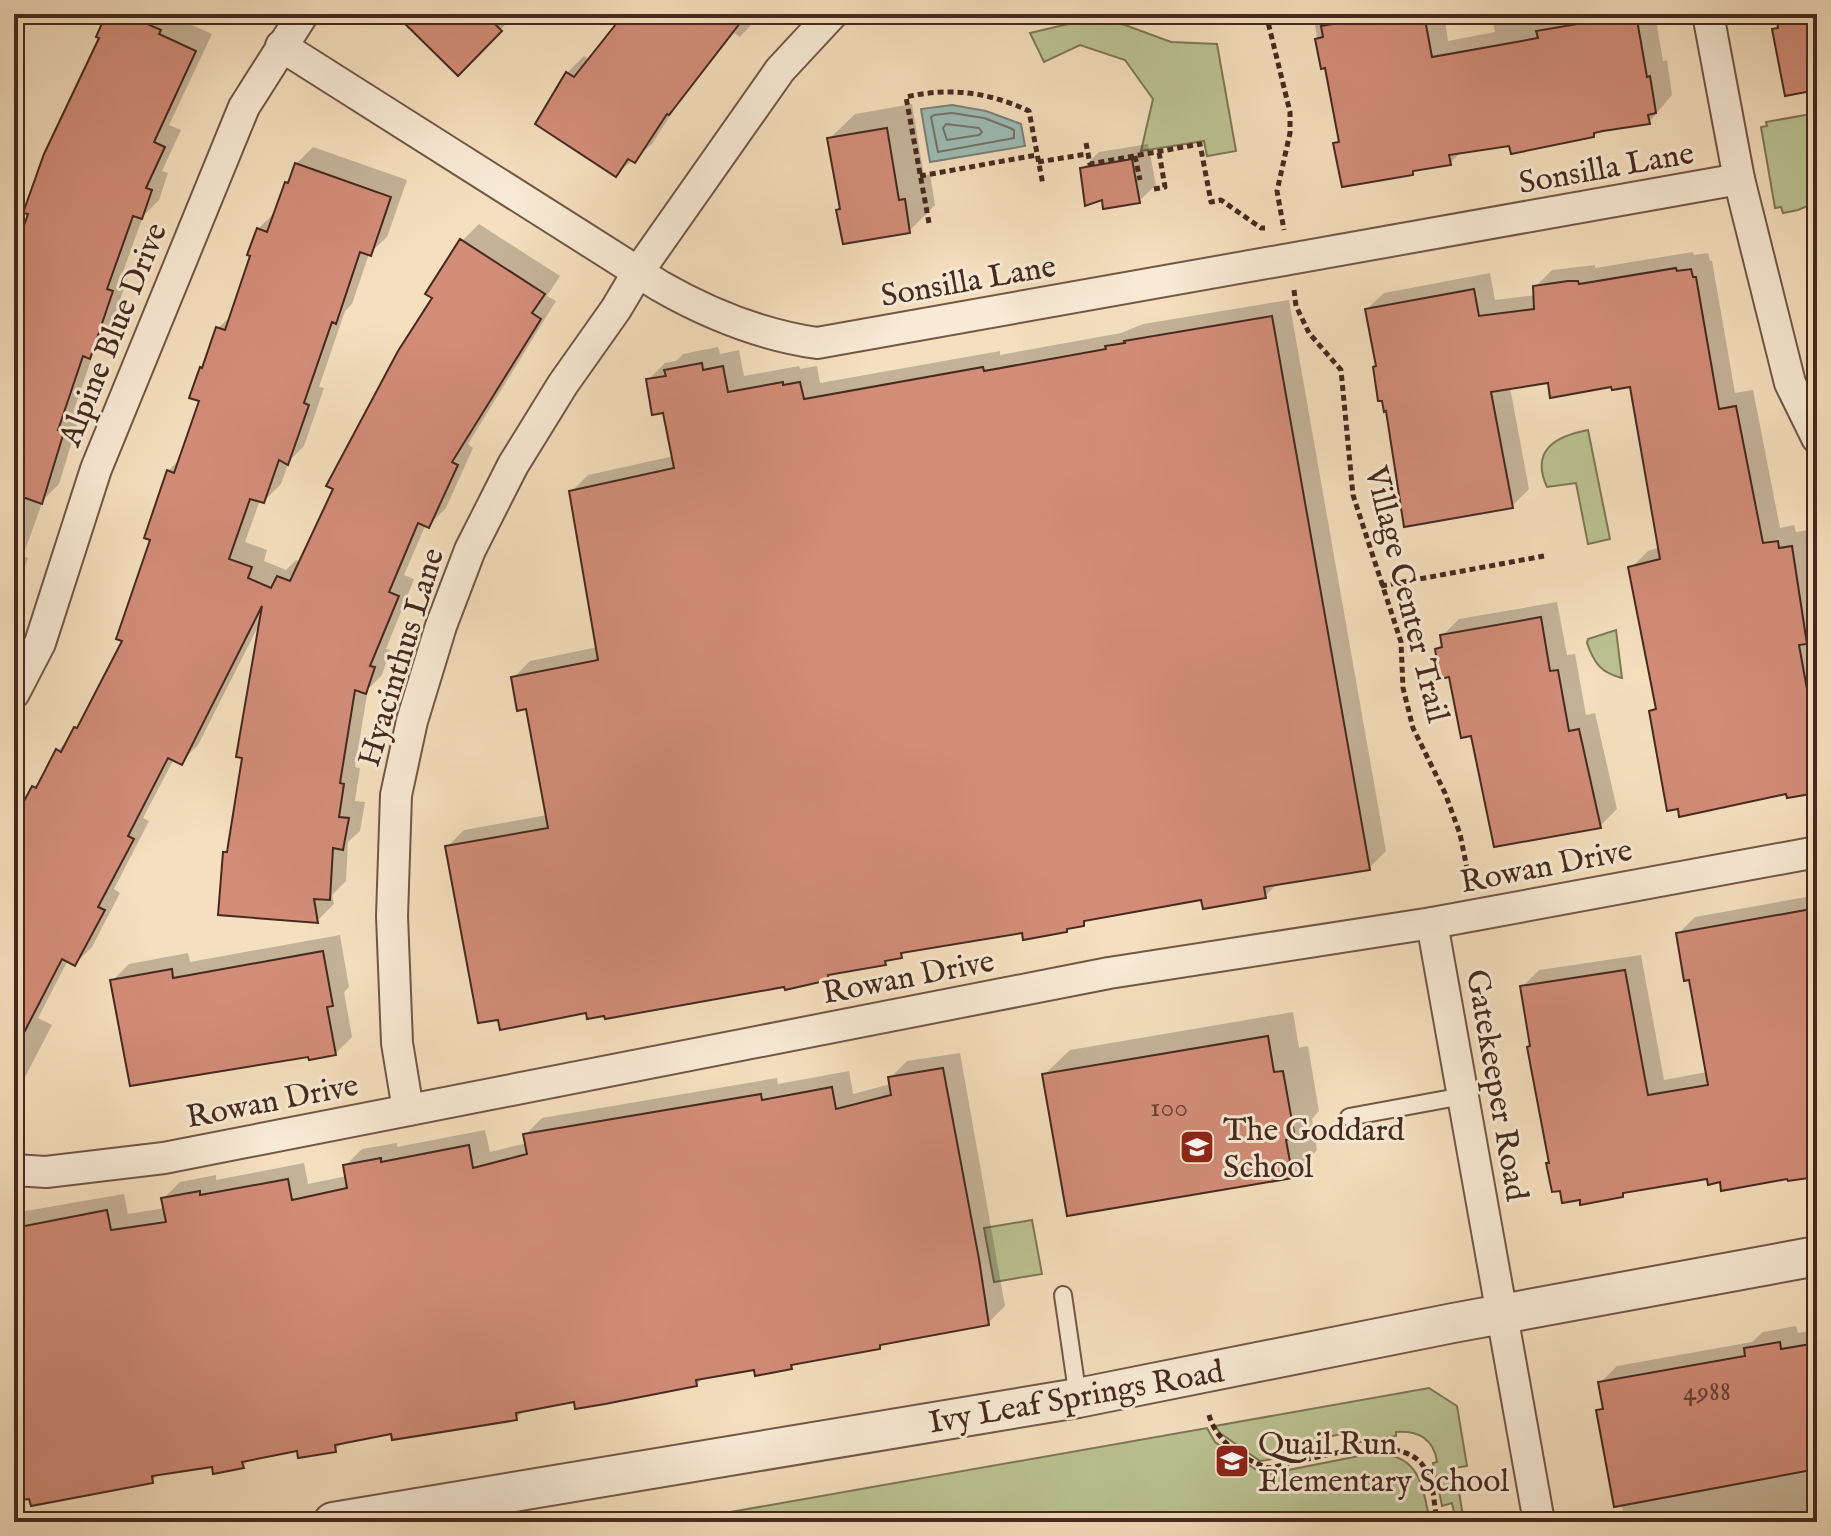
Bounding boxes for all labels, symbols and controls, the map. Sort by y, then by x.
street label: Sonsilla Lane [1516,134,1697,205]
street label: Alpine Blue Drive [50,217,178,454]
street label: Sonsilla Lane [878,247,1059,318]
street label: Village Center Trail [1354,461,1457,727]
street label: Hyacinthus Lane [350,543,455,772]
street label: Rowan Drive [1457,831,1636,904]
street label: Rowan Drive [819,942,998,1015]
street label: Gatekeeper Road [1455,966,1536,1205]
street label: Rowan Drive [183,1066,362,1139]
house number: 100 [1150,1091,1188,1126]
place label: The Goddard School [1223,1111,1405,1189]
school or university icon: The Goddard School [1178,1128,1216,1166]
street label: Ivy Leaf Springs Road [926,1352,1228,1445]
house number: 4988 [1683,1375,1731,1410]
place label: Quail Run Elementary School [1258,1425,1509,1503]
school or university icon: Quail Run Elementary School [1213,1442,1251,1480]

